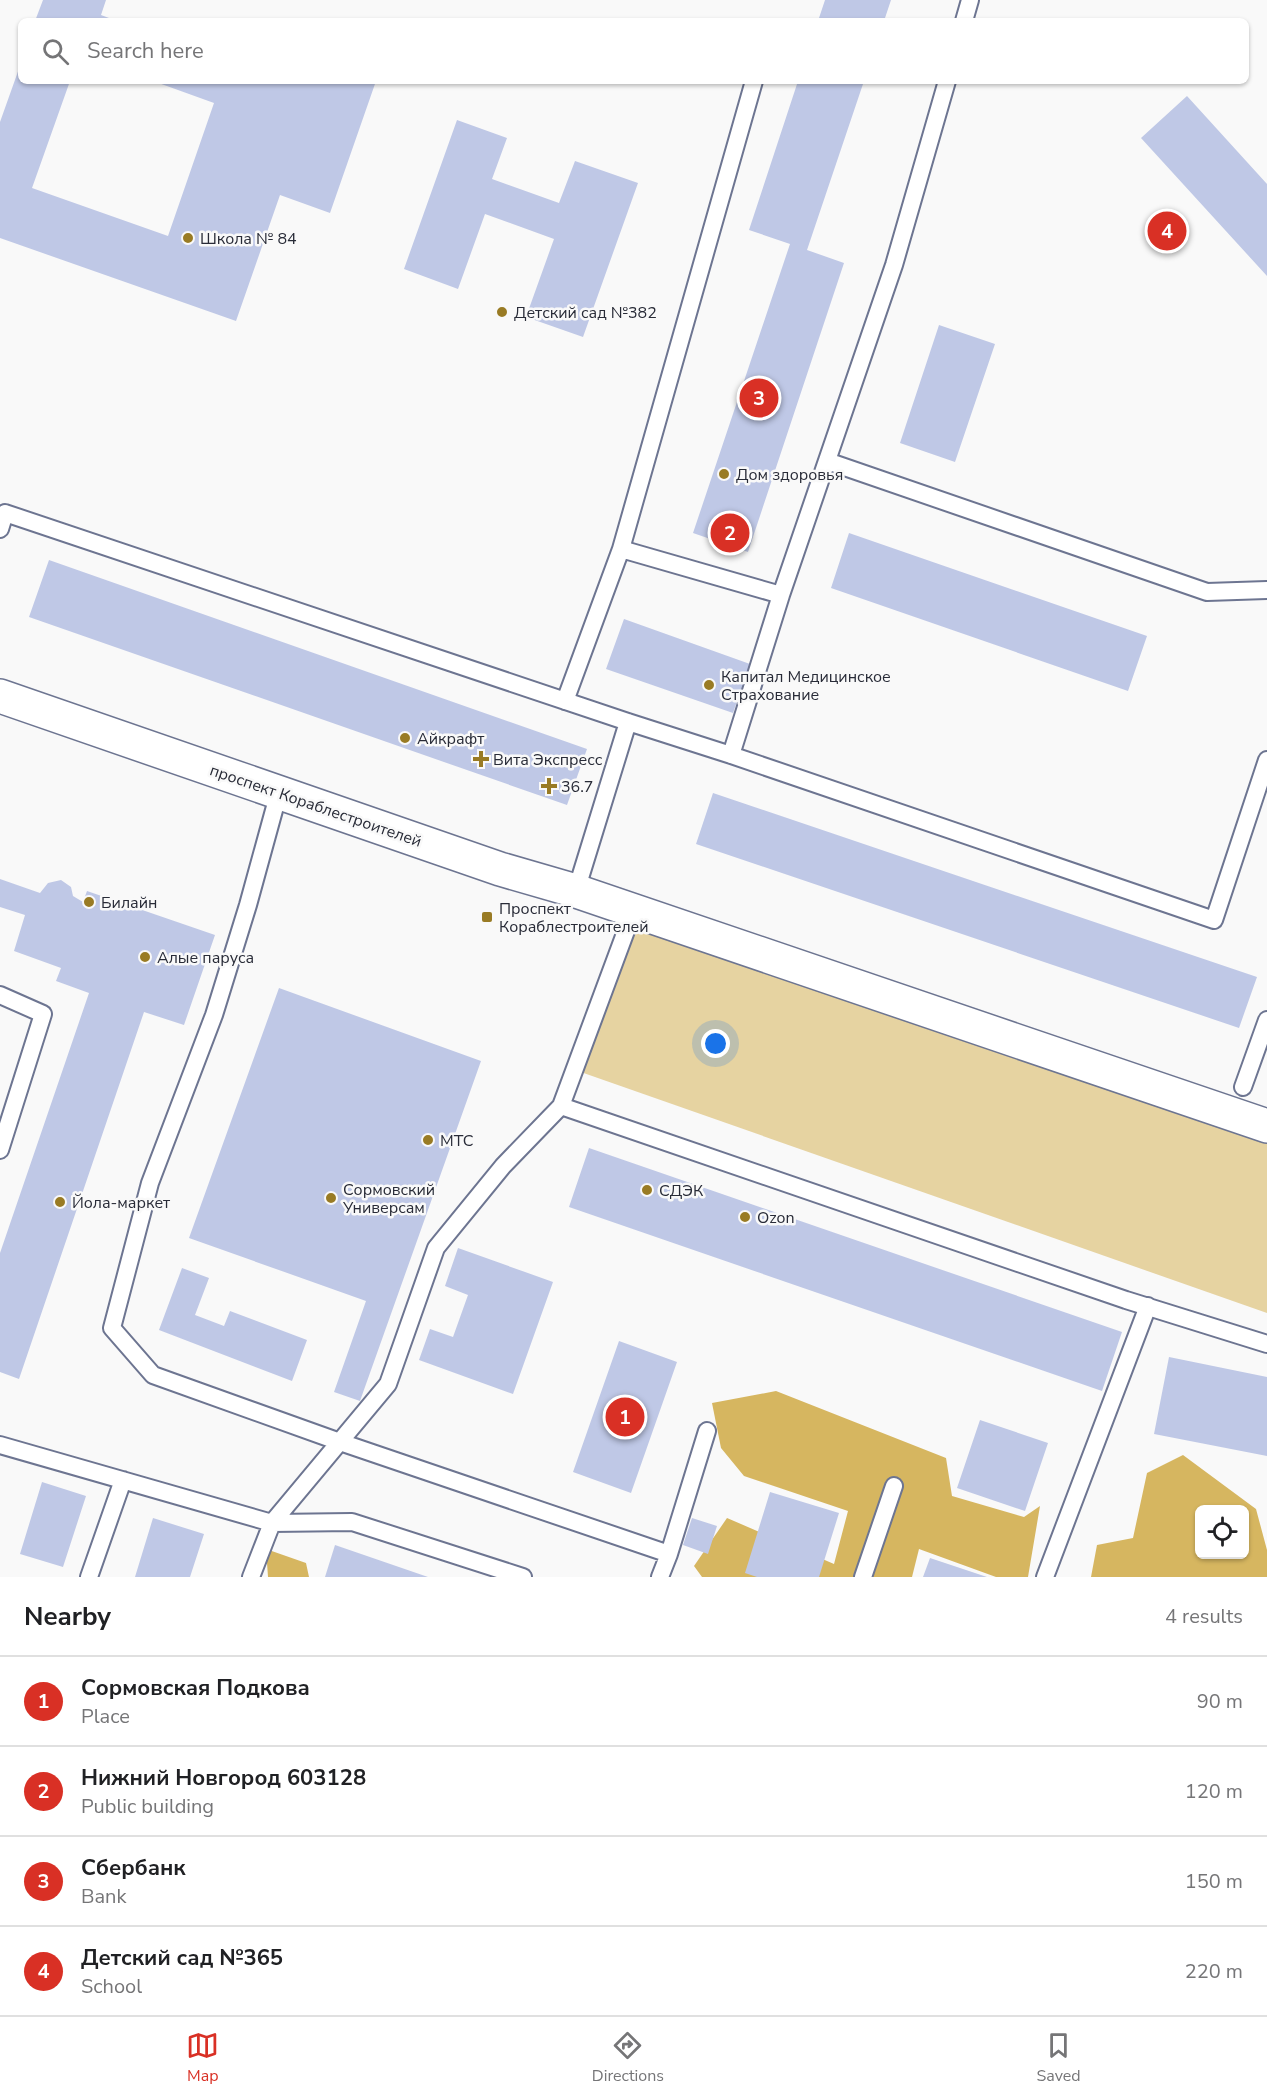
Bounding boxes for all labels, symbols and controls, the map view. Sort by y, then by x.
search box [18,18,1249,84]
icon: search [39,35,72,68]
text: Search here [87,36,204,66]
pin: 4 [1148,208,1186,254]
place label: Школа № 84 [200,228,297,250]
marker: Школа № 84 [181,231,195,245]
place label: Детский сад №382 [514,302,657,324]
marker: Детский сад №382 [495,305,509,319]
pin: 3 [740,376,778,420]
place label: Дом здоровья [736,464,843,486]
marker: Дом здоровья [717,467,731,481]
pin: 2 [710,510,750,556]
place label: Капитал Медицинское Страхование [721,666,891,706]
marker: Капитал Медицинское Страхование [702,678,716,692]
place label: Айкрафт [417,728,485,750]
marker: Айкрафт [398,731,412,745]
place label: Вита Экспресс [493,749,603,771]
marker: Вита Экспресс [474,752,488,766]
street label: проспект Кораблестроителей [207,759,425,853]
place label: 36.7 [561,776,593,798]
marker: 36.7 [542,779,556,793]
place label: Билайн [101,892,157,914]
marker: Билайн [82,895,96,909]
place label: Проспект Кораблестроителей [499,898,649,938]
marker: Проспект Кораблестроителей [480,910,494,924]
place label: Алые паруса [157,947,254,969]
marker: Алые паруса [138,950,152,964]
your location [701,1029,730,1058]
place label: МТС [440,1130,474,1152]
marker: МТС [421,1133,435,1147]
place label: Сормовский Универсам [342,1179,435,1219]
place label: СДЭК [659,1180,704,1202]
marker: СДЭК [640,1183,654,1197]
marker: Сормовский Универсам [324,1191,338,1205]
place label: Йола-маркет [72,1192,171,1214]
marker: Йола-маркет [53,1195,67,1209]
place label: Ozon [757,1207,795,1229]
marker: Ozon [738,1210,752,1224]
pin: 1 [606,1394,644,1440]
map controls [1195,1505,1249,1559]
button: locate [1195,1505,1249,1559]
text: Nearby [24,1599,111,1634]
text: 4 results [1165,1603,1243,1630]
text: Сормовская Подкова [81,1673,310,1703]
text: 1 [38,1688,50,1715]
text: 90 m [1197,1688,1243,1715]
text: Place [81,1703,130,1730]
text: Нижний Новгород 603128 [81,1763,366,1793]
text: 2 [38,1778,50,1805]
text: 120 m [1185,1778,1243,1805]
text: Public building [81,1793,214,1820]
text: Сбербанк [81,1853,186,1883]
text: 3 [38,1868,50,1895]
text: 150 m [1185,1868,1243,1895]
text: Bank [81,1883,126,1910]
text: Детский сад №365 [81,1943,283,1973]
text: 4 [38,1958,50,1985]
text: 220 m [1185,1958,1243,1985]
text: School [81,1973,142,2000]
tab: Map [186,2029,219,2087]
tab: Directions [592,2029,664,2087]
tab: Saved [1037,2029,1081,2087]

